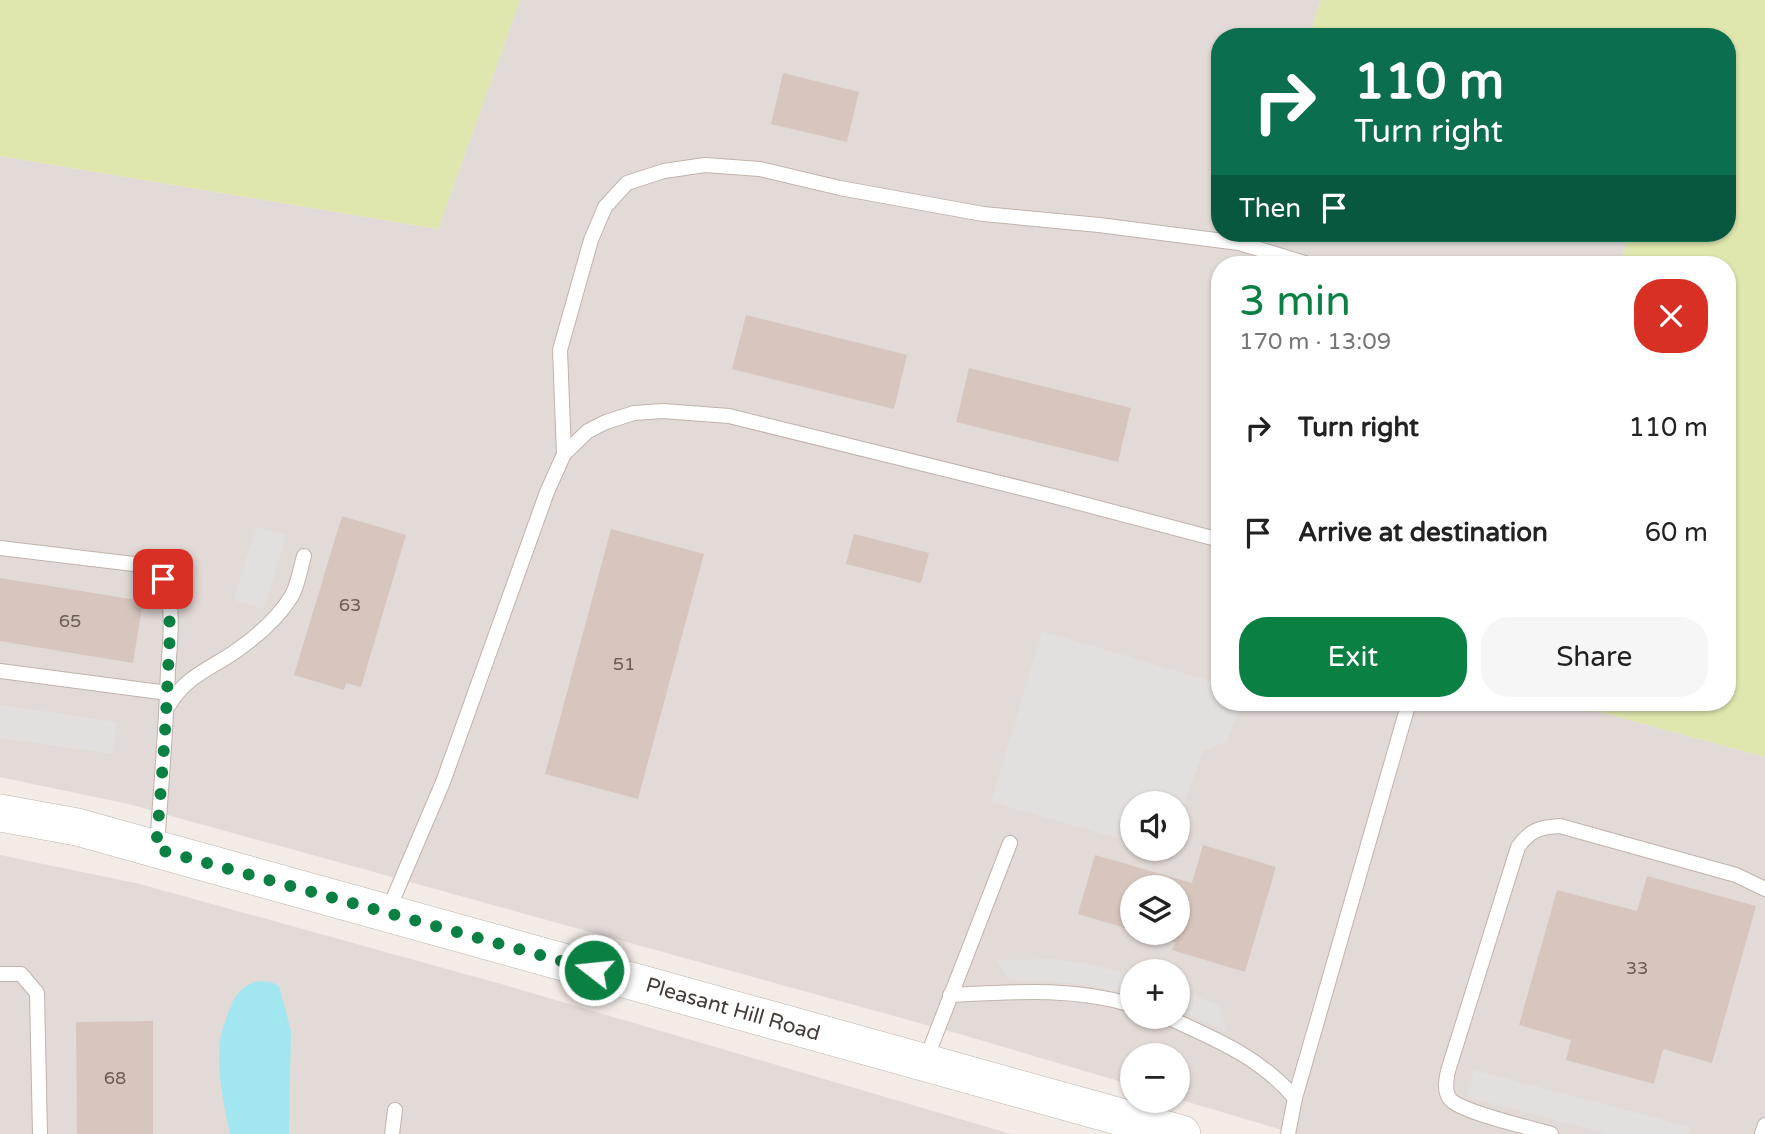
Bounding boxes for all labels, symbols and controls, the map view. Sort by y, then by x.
text: 110 m [1354,53,1504,112]
icon: right [1239,56,1330,147]
text: Turn right [1354,113,1503,151]
icon: arrive [1315,189,1353,227]
text: Then [1239,193,1301,224]
text: 3 min [1239,276,1351,327]
button: close [1634,279,1708,353]
text: 170 m · 13:09 [1239,328,1391,356]
icon: right [1239,409,1277,447]
text: Turn right [1298,412,1419,443]
text: 110 m [1628,412,1708,443]
icon: arrive [1239,514,1277,552]
text: Arrive at destination [1298,517,1548,548]
text: 60 m [1645,517,1708,548]
pin [133,549,193,609]
icon: arrive [144,560,182,598]
house number: 63 [339,594,361,616]
house number: 65 [59,610,81,632]
button: Exit [1239,617,1467,697]
button: Share [1481,617,1708,697]
house number: 51 [613,653,635,675]
map controls [1120,791,1190,1113]
button: sound [1120,791,1190,861]
button: layers [1120,875,1190,945]
position arrow [557,933,631,1007]
house number: 33 [1626,957,1648,979]
button: + [1120,959,1190,1029]
street label: Pleasant Hill Road [643,973,823,1046]
button: − [1120,1043,1190,1113]
house number: 68 [104,1067,126,1089]

